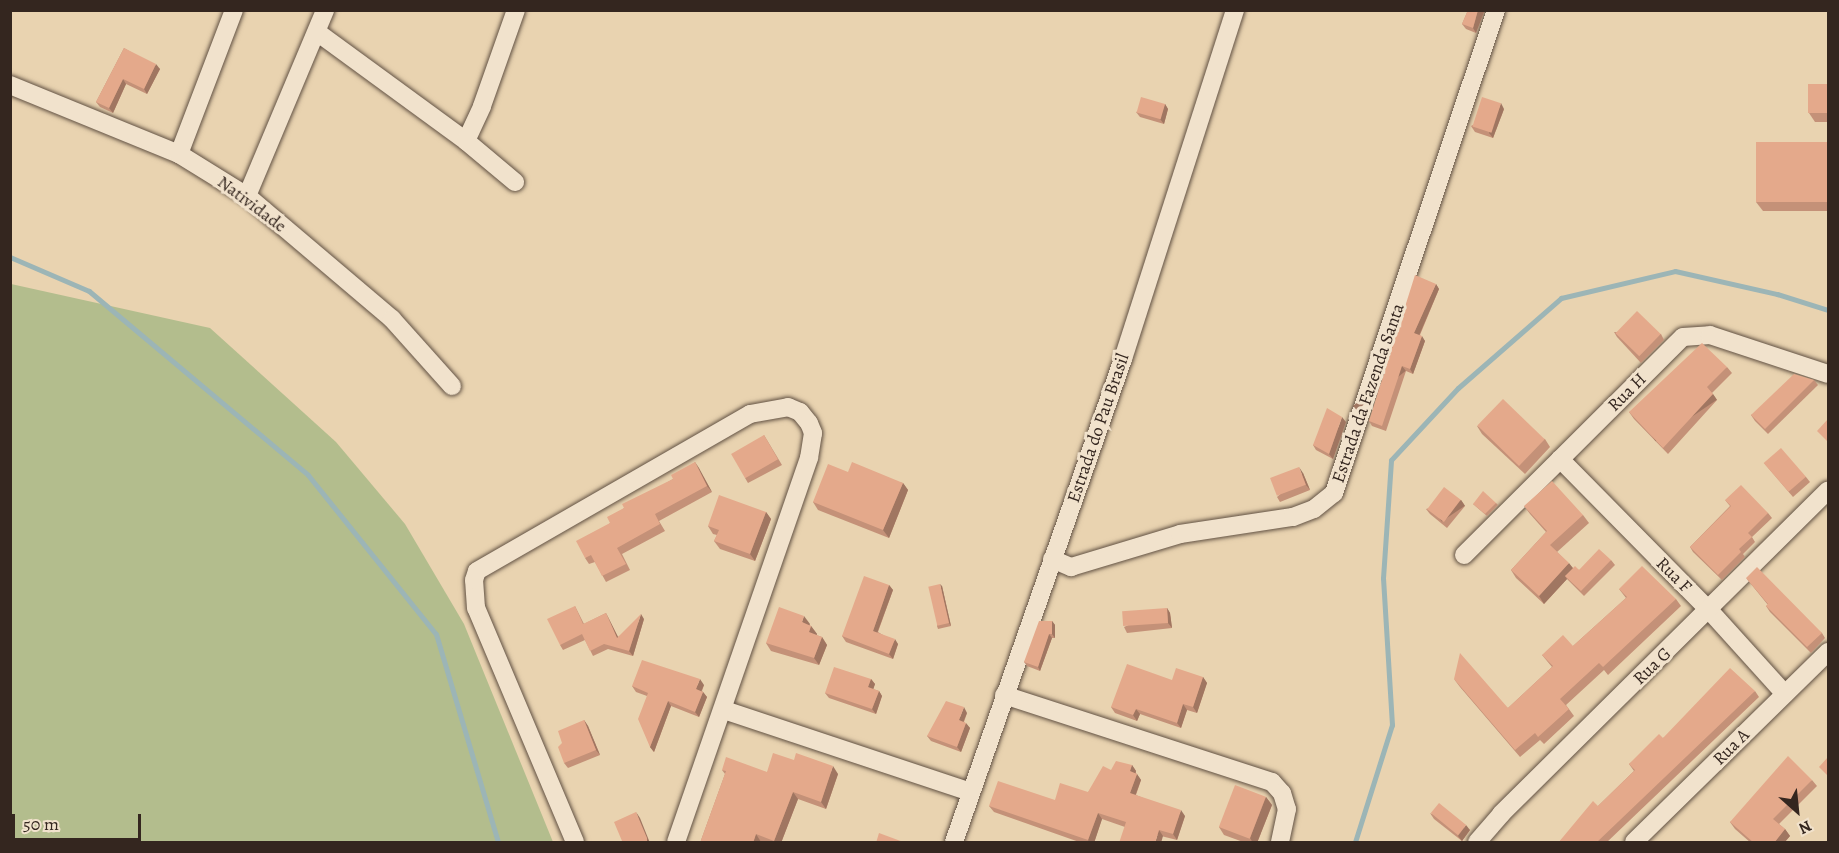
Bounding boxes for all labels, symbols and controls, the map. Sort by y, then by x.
street label: Natividade [213,171,291,237]
street label: Estrada da Fazenda Santa [1327,300,1409,486]
street label: Estrada do Pau Brasil [1062,351,1134,505]
street label: Rua H [1603,368,1651,416]
street label: Rua F [1652,553,1696,597]
street label: Rua G [1629,643,1675,689]
street label: Rua A [1708,724,1754,770]
north arrow [1767,781,1827,841]
scale bar [15,802,144,840]
text: 50 m [23,812,59,836]
text: N [1795,815,1815,839]

